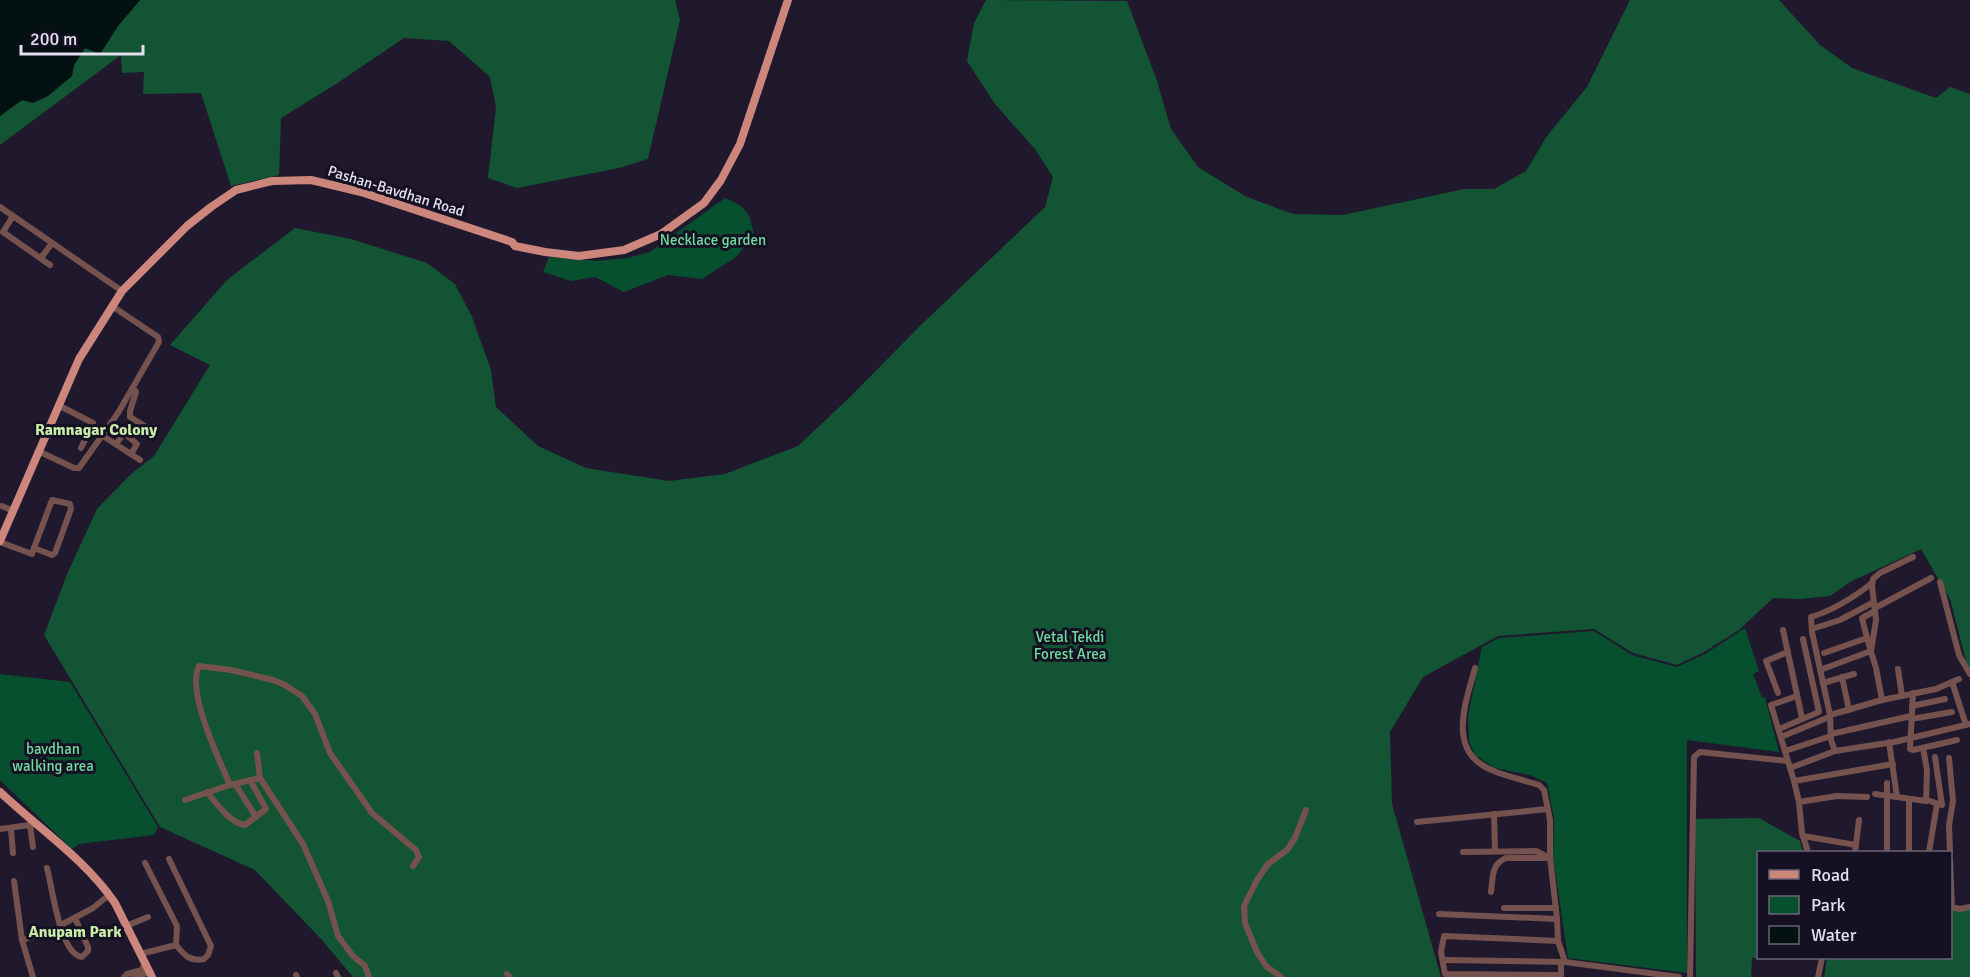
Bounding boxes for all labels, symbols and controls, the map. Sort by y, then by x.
scale bar [21,18,142,56]
text: 200 m [30,28,77,50]
street label: Pashan-Bavdhan Road [325,162,467,220]
park label: Necklace garden [660,231,766,249]
district label: Ramnagar Colony [35,420,157,440]
park label: Vetal Tekdi Forest Area [1034,628,1106,663]
park label: bavdhan walking area [12,740,94,775]
legend [1757,851,1952,959]
text: Road [1811,864,1850,886]
text: Park [1811,894,1846,916]
district label: Anupam Park [28,922,122,942]
text: Water [1811,924,1857,946]

